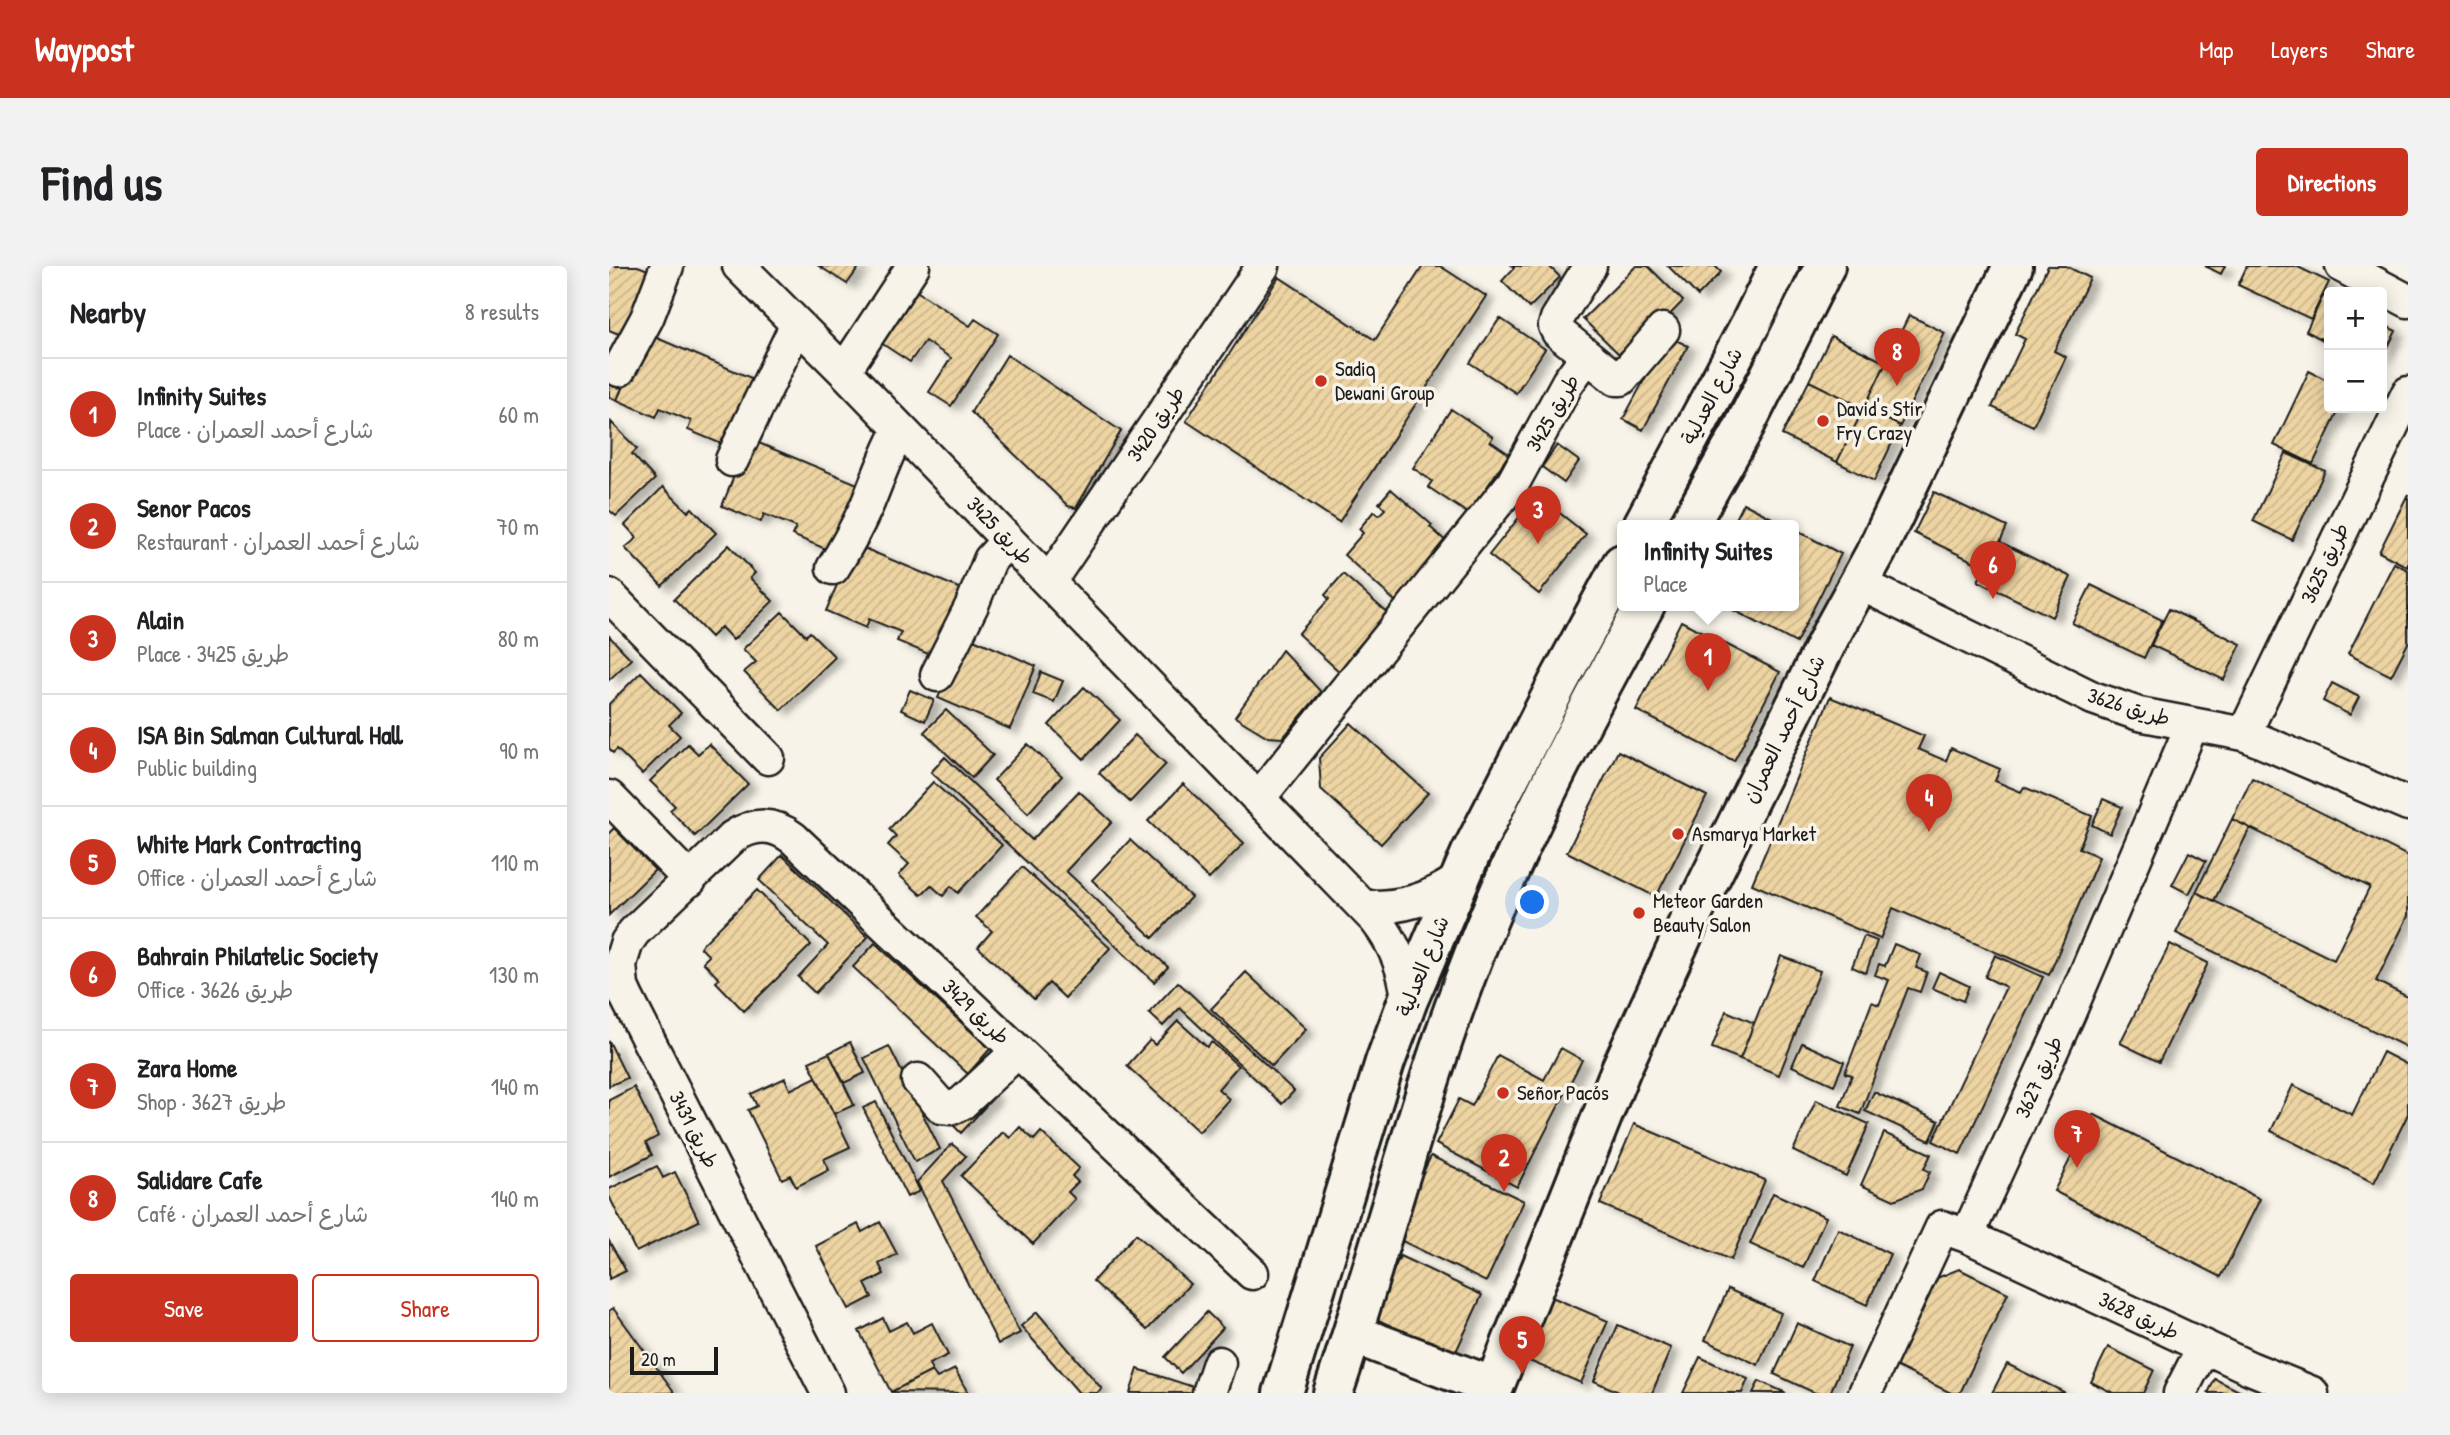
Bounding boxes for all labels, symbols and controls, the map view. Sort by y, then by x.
text: Waypost [35,27,134,71]
text: Map [2199,33,2233,65]
text: Layers [2271,33,2328,65]
text: Share [2366,33,2415,65]
button: Directions [2256,148,2408,216]
text: Find us [42,149,162,215]
map controls [2324,287,2387,413]
button: + [2324,287,2387,350]
text: Nearby [70,292,146,332]
text: 8 results [465,296,539,327]
pin: 8 [1874,328,1920,386]
street label: شارع العدلية [1674,342,1750,450]
button: − [2324,350,2387,413]
place label: Sadiq Dewani Group [1335,354,1434,407]
street label: طريق 3425 [1519,369,1586,457]
marker: Sadiq Dewani Group [1313,373,1329,389]
text: Infinity Suites [137,378,266,413]
street label: طريق 3420 [1120,380,1192,467]
place label: David's Stir Fry Crazy [1836,394,1923,447]
text: 1 [89,399,97,430]
text: 60 m [499,399,539,430]
marker: David's Stir Fry Crazy [1815,413,1831,429]
text: Place · شارع أحمد العمران [137,414,374,445]
pin: 3 [1515,486,1561,544]
text: Senor Pacos [137,490,251,525]
street label: طريق 3425 [960,490,1040,571]
text: 2 [88,511,98,542]
text: 70 m [496,511,539,542]
street label: طريق 3625 [2293,518,2356,608]
popup [1617,520,1799,611]
text: Restaurant · شارع أحمد العمران [137,526,420,557]
text: Infinity Suites [1643,533,1773,568]
pin: 6 [1970,541,2016,599]
text: Place [1643,568,1688,599]
text: Alain [137,602,184,637]
text: 3 [88,623,98,654]
text: 80 m [498,623,539,654]
pin: 1 [1685,633,1731,691]
text: Place · طريق 3425 [137,638,290,669]
street label: شارع أحمد العمران [1735,650,1833,808]
street label: طريق 3626 [2084,680,2174,733]
text: ISA Bin Salman Cultural Hall [137,717,403,752]
text: 4 [89,735,97,766]
text: 90 m [499,735,539,766]
text: Public building [137,752,257,783]
pin: 4 [1906,774,1952,832]
place label: Asmarya Market [1692,819,1817,848]
text: White Mark Contracting [137,826,361,861]
marker: Asmarya Market [1670,826,1686,842]
text: 5 [88,847,98,878]
text: 110 m [491,847,539,878]
text: Office · شارع أحمد العمران [137,862,377,893]
your location [1515,885,1549,919]
place label: Meteor Garden Beauty Salon [1653,886,1763,939]
marker: Meteor Garden Beauty Salon [1631,905,1647,921]
street label: شارع العدلية [1389,911,1457,1021]
text: Bahrain Philatelic Society [137,938,378,973]
text: 6 [88,959,98,990]
text: 130 m [489,959,539,990]
street label: طريق 3429 [936,972,1017,1051]
text: Office · طريق 3626 [137,974,293,1005]
street label: طريق 3627 [2008,1031,2069,1122]
text: Zara Home [137,1050,237,1085]
text: 7 [87,1071,99,1102]
text: 140 m [491,1071,539,1102]
place label: Señor Pacós [1517,1078,1609,1107]
marker: Señor Pacós [1495,1085,1511,1101]
text: Shop · طريق 3627 [137,1086,287,1117]
street label: طريق 3431 [663,1086,726,1173]
pin: 7 [2054,1110,2100,1168]
pin: 2 [1481,1134,1527,1192]
text: Salidare Cafe [137,1162,263,1197]
text: 8 [88,1183,98,1214]
text: 140 m [491,1183,539,1214]
text: Café · شارع أحمد العمران [137,1198,368,1229]
button: Save [70,1274,298,1342]
button: Share [312,1274,539,1342]
street label: طريق 3628 [2094,1284,2184,1347]
pin: 5 [1499,1316,1545,1374]
scale bar [630,1344,717,1376]
text: 20 m [641,1346,676,1372]

